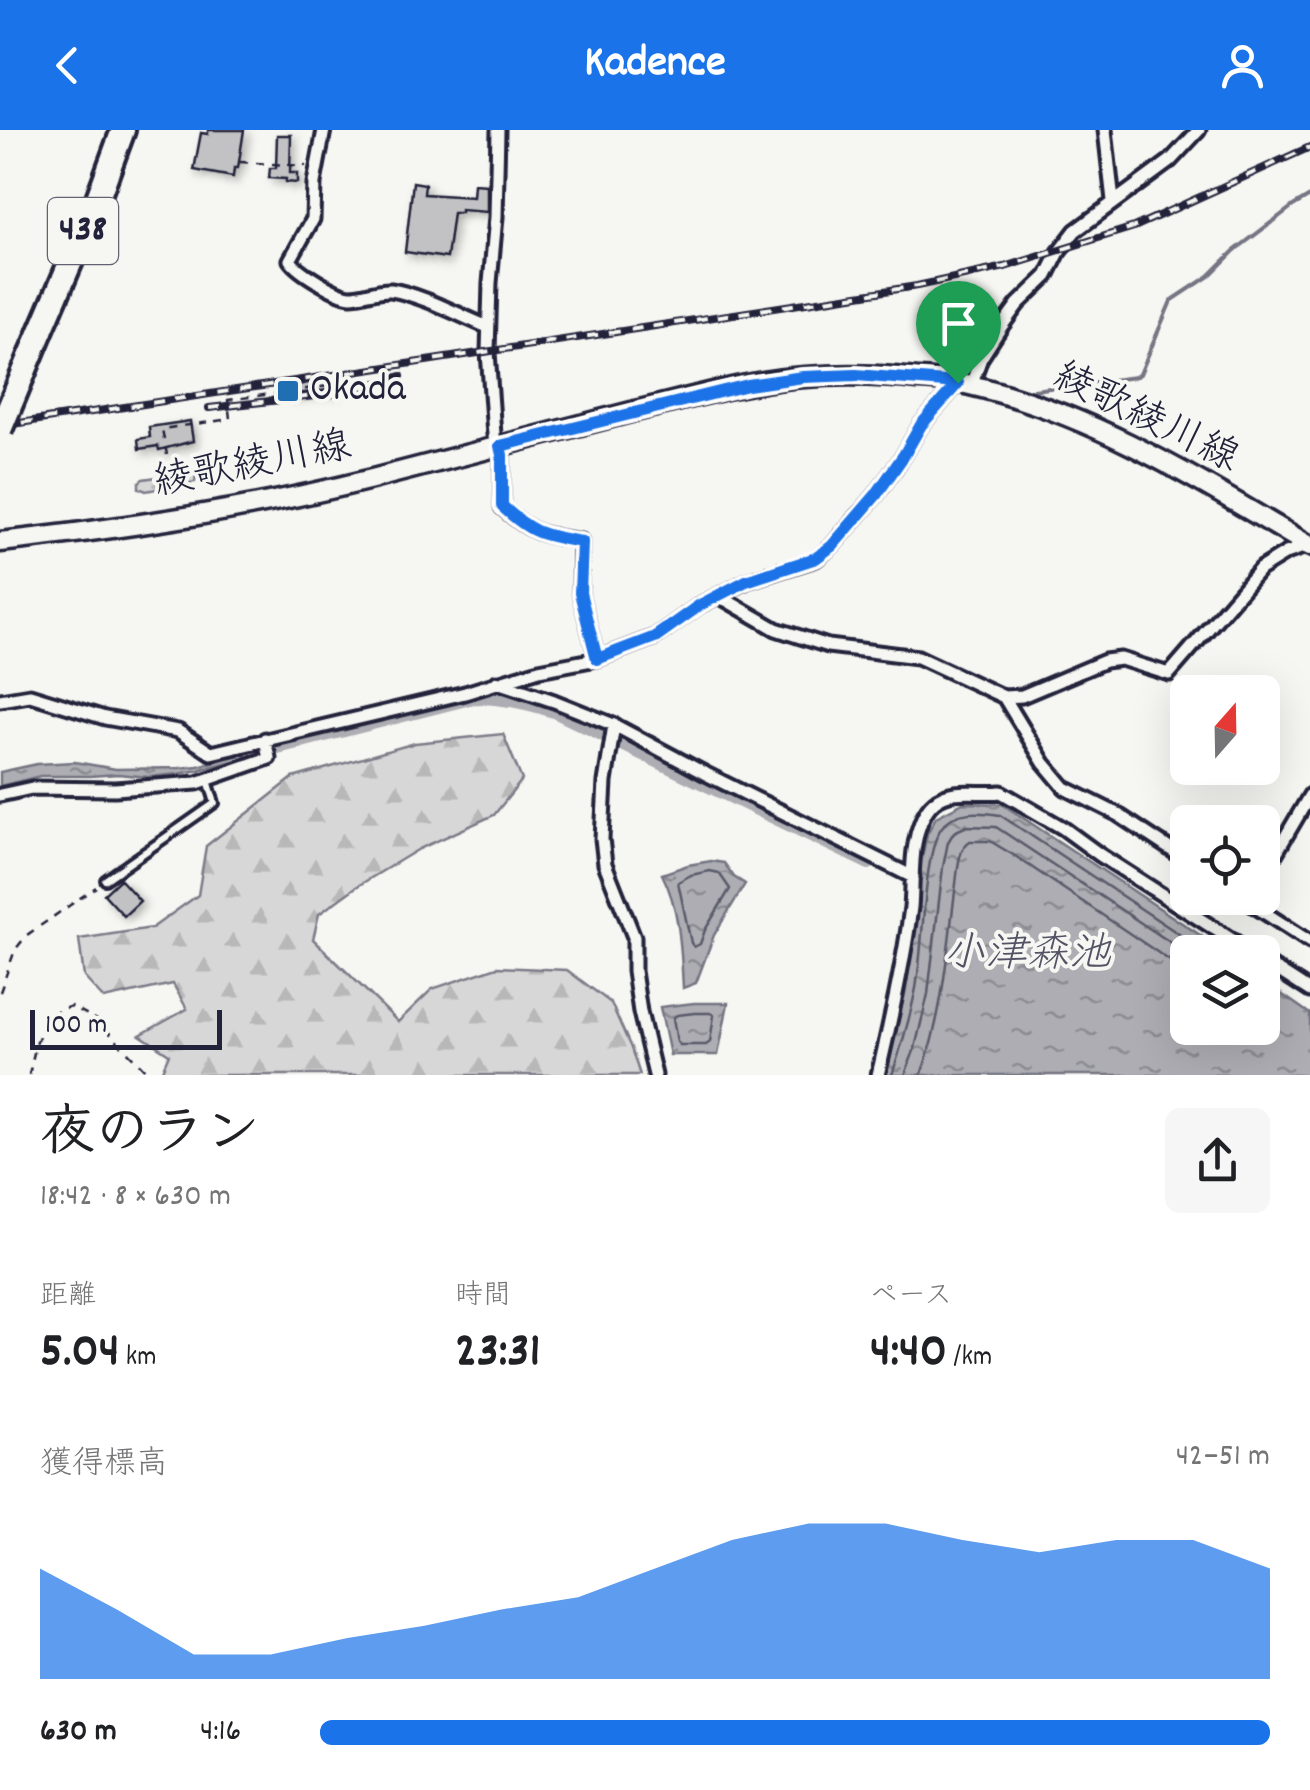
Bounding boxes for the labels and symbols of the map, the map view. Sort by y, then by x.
road number: 438 [48,198,118,264]
pin [916,281,1001,384]
street label: 綾歌綾川線 [1043,351,1247,489]
place label: Okada [310,363,407,420]
marker: Okada [275,378,301,404]
street label: 綾歌綾川線 [149,420,357,514]
north arrow [1170,675,1280,785]
water label: 小津森池 [943,927,1112,987]
scale bar [30,1005,222,1050]

